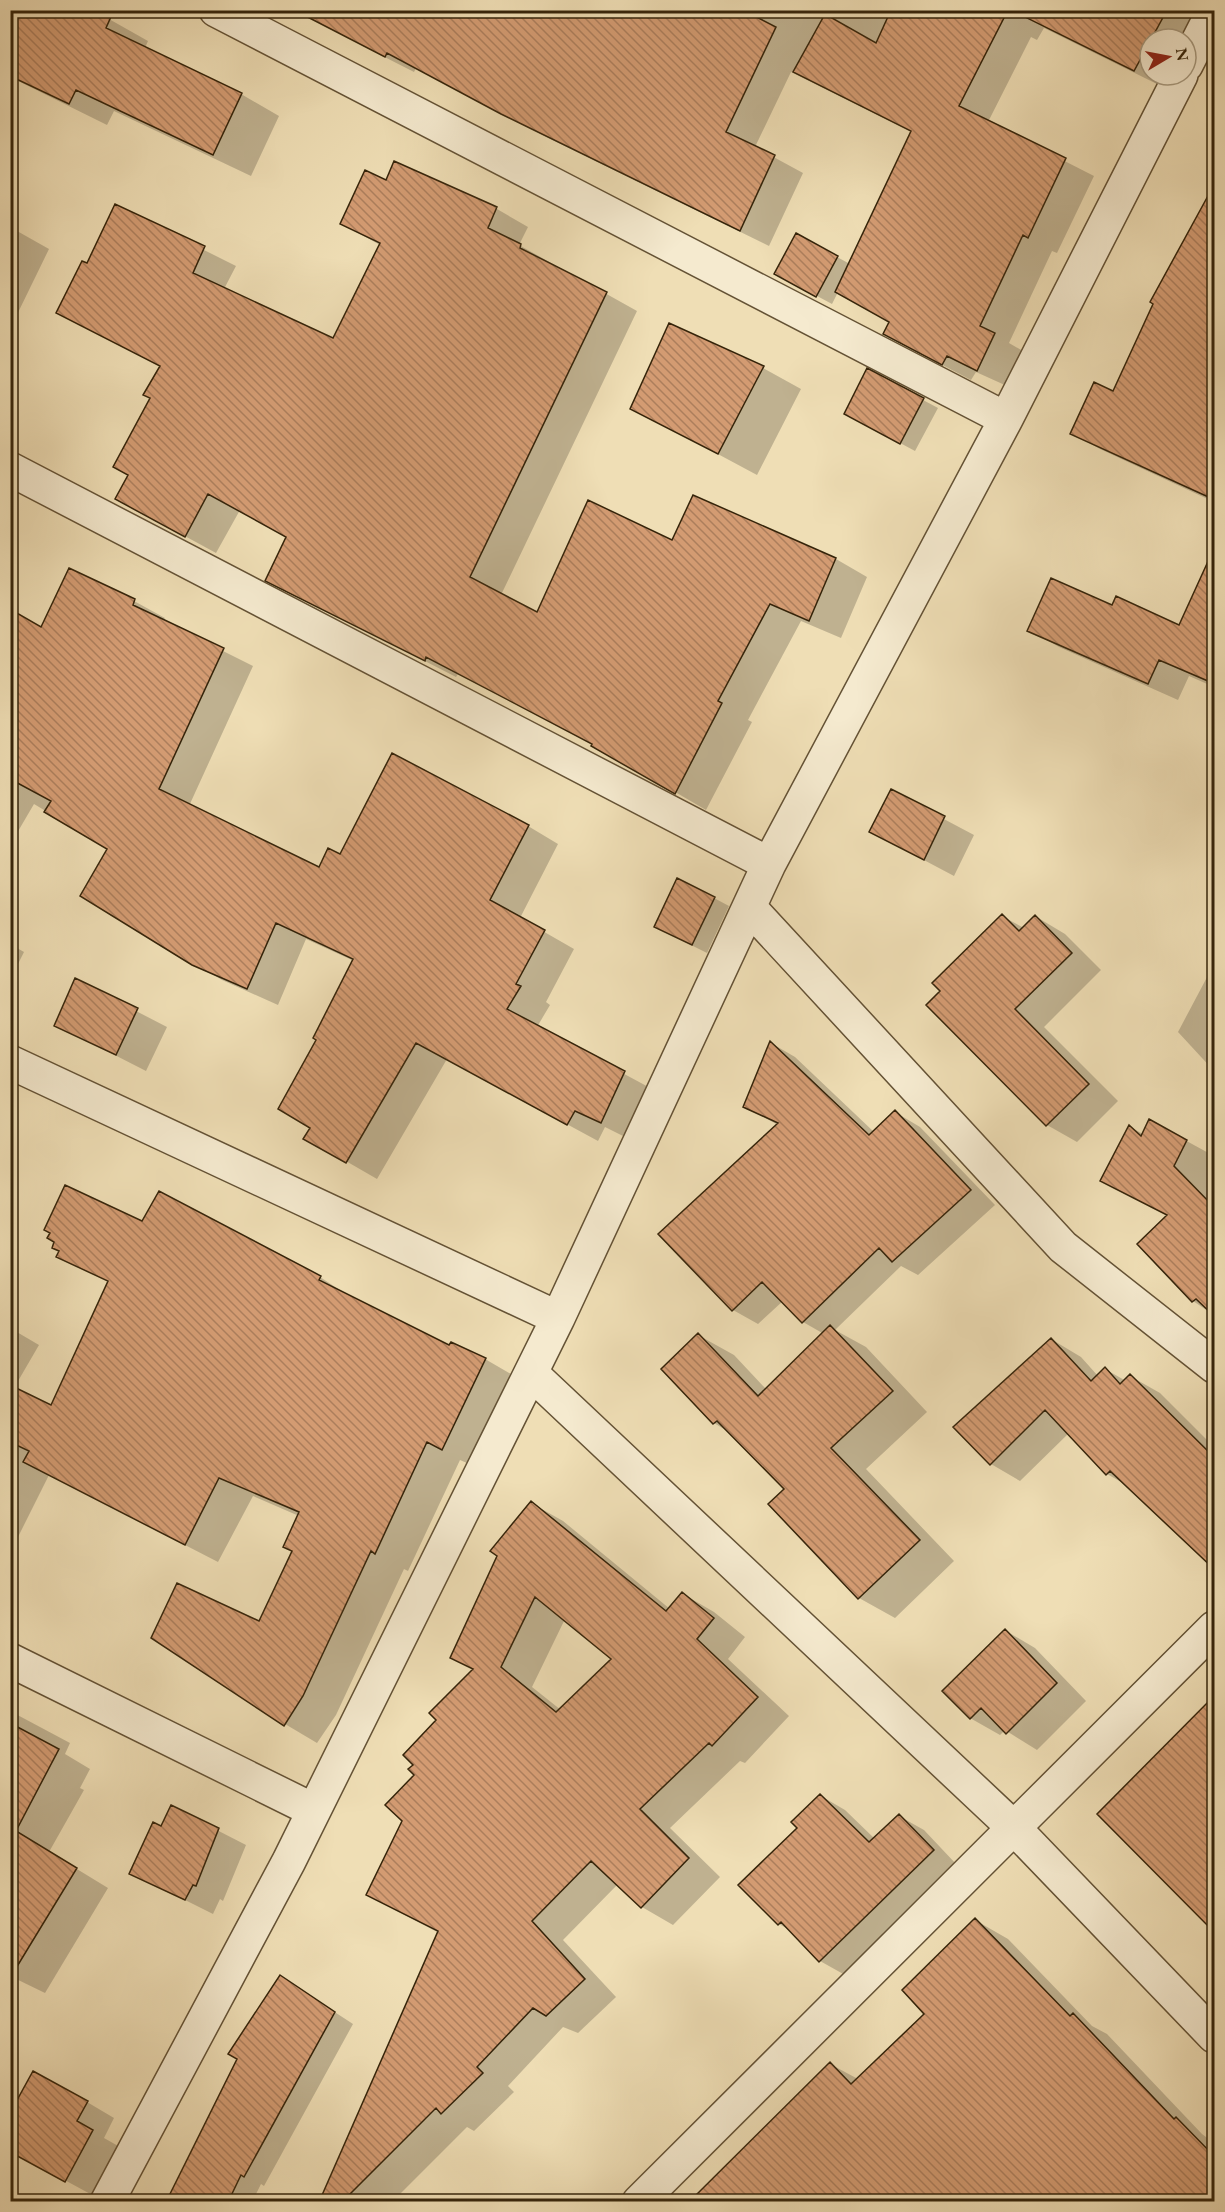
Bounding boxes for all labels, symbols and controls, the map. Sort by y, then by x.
north arrow [1138,27,1198,87]
text: N [1171,46,1194,63]

